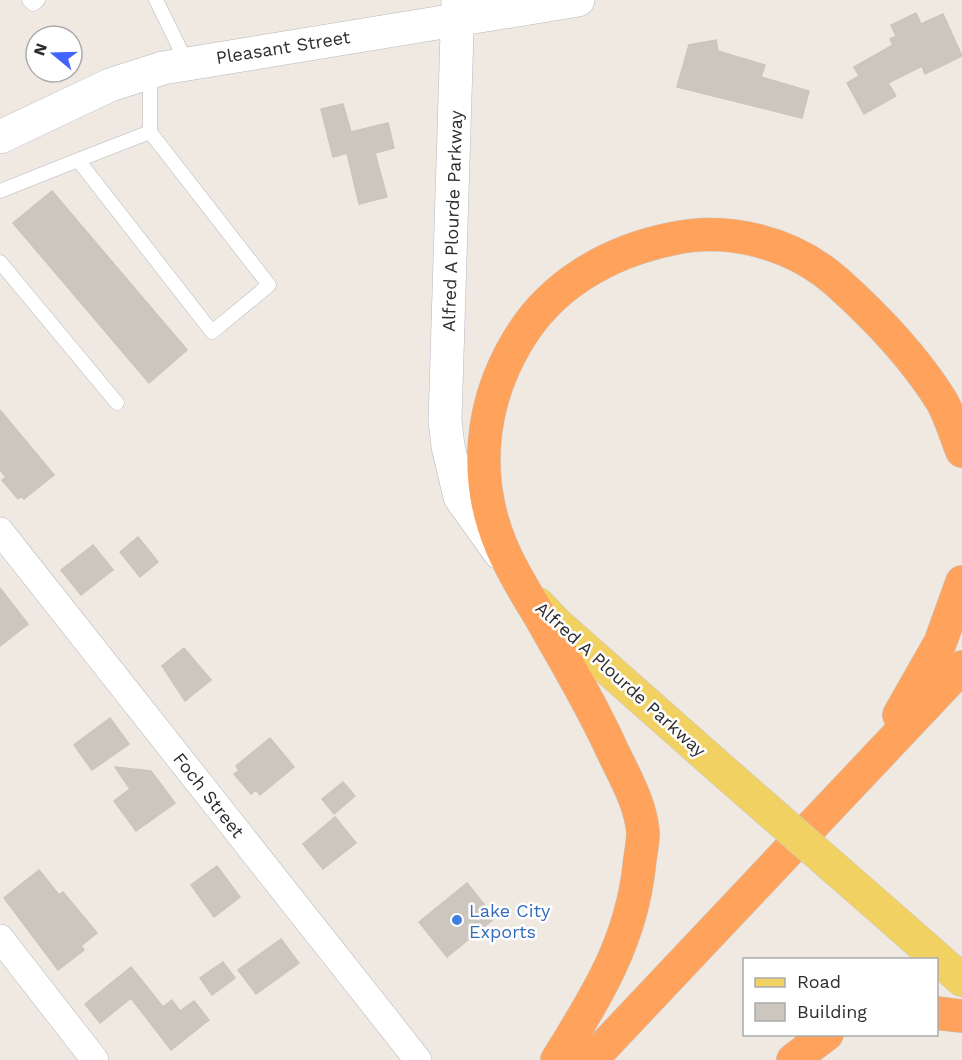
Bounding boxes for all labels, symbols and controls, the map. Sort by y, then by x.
north arrow [24,24,84,84]
street label: Pleasant Street [214,26,352,68]
text: N [29,41,51,58]
street label: Alfred A Plourde Parkway [438,109,466,332]
street label: Alfred A Plourde Parkway [532,597,711,761]
street label: Foch Street [169,748,249,842]
place label: Lake City Exports [469,900,551,942]
marker: Lake City Exports [450,913,464,927]
legend [743,958,938,1036]
text: Road [797,971,841,992]
text: Building [797,1001,867,1022]

